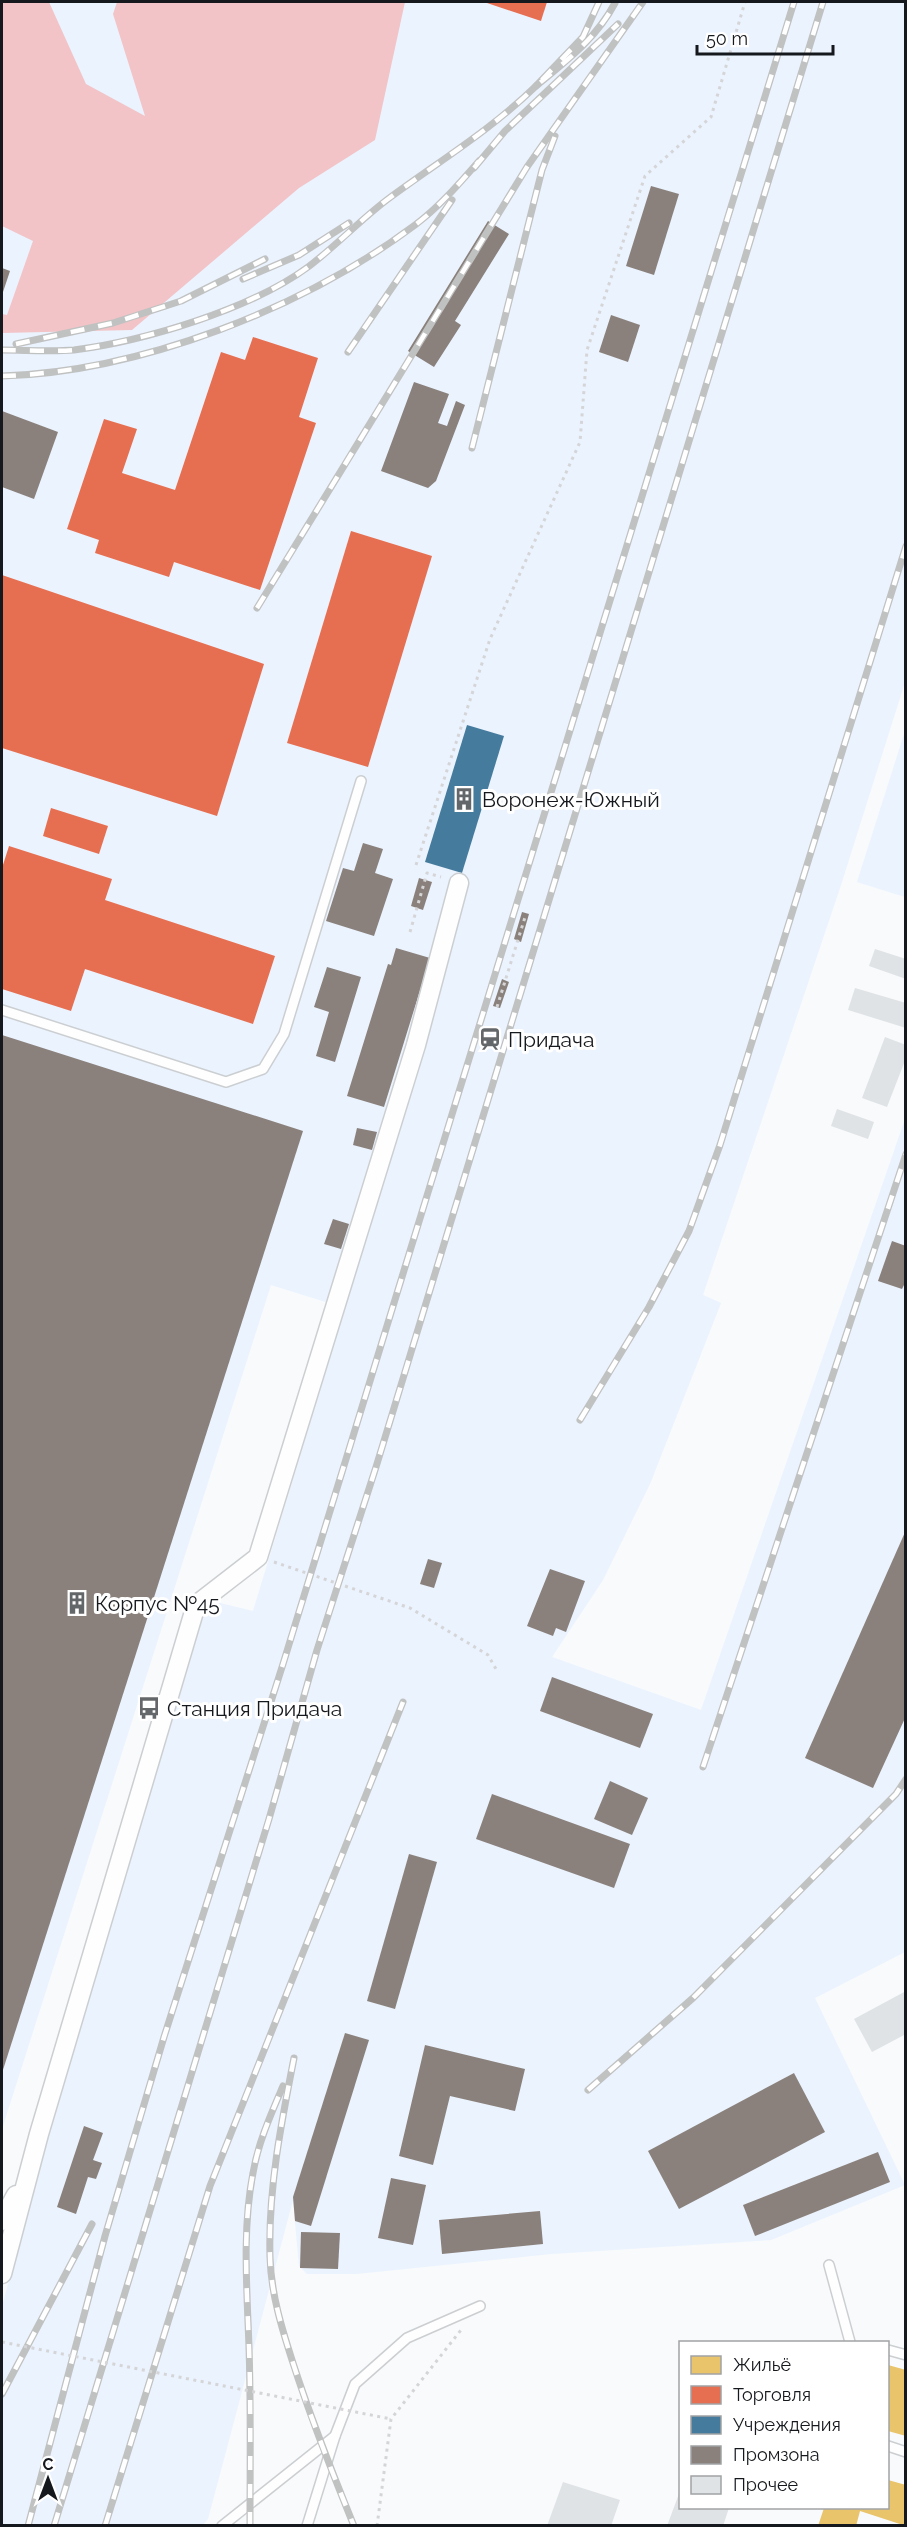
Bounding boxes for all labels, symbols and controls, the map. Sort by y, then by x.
scale bar [697,18,834,56]
text: 50 m [706,28,748,49]
building icon: Воронеж-Южный [451,786,477,812]
place label: Воронеж-Южный [482,787,660,812]
station icon: Придача [477,1026,503,1052]
place label: Придача [508,1027,594,1052]
building icon: Корпус №45 [64,1590,90,1616]
place label: Корпус №45 [95,1591,220,1616]
bus stop icon: Станция Придача [136,1695,162,1721]
place label: Станция Придача [167,1696,342,1721]
legend [679,2341,889,2509]
text: Жильё [733,2354,791,2375]
text: Торговля [733,2384,811,2405]
text: Учреждения [733,2414,841,2435]
text: Промзона [733,2444,820,2465]
north arrow [18,2449,78,2509]
text: С [43,2455,54,2474]
text: Прочее [733,2474,799,2495]

